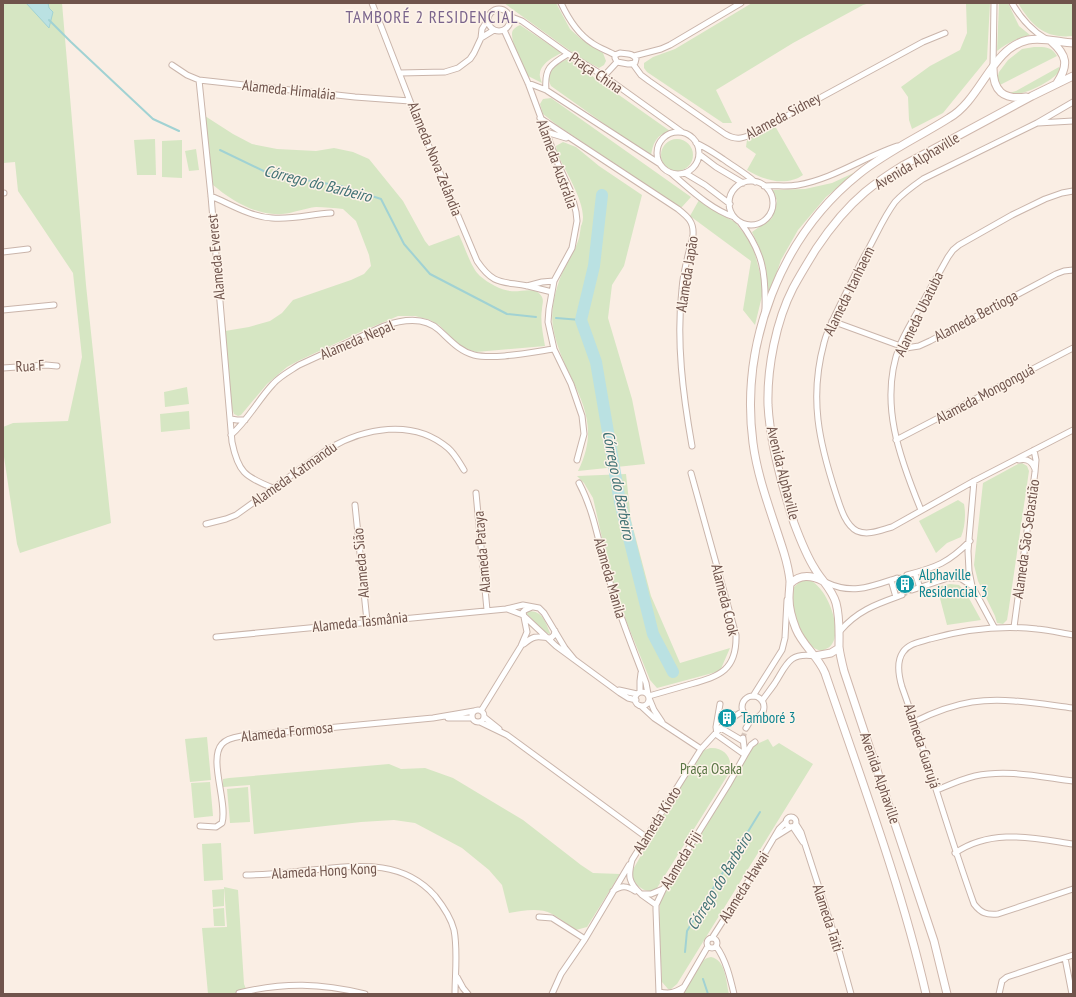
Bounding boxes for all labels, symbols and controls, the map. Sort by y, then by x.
district label: TAMBORÉ 2 RESIDENCIAL [345,6,519,28]
street label: Praça China [566,48,627,97]
street label: Alameda Himaláia [241,75,337,104]
street label: Alameda Sidney [742,88,824,143]
street label: Alameda Nova Zelândia [404,99,467,219]
street label: Alameda Austrália [533,117,582,211]
street label: Avenida Alphaville [871,128,963,193]
water label: Córrego do Barbeiro [262,160,375,206]
street label: Alameda Everest [202,213,229,301]
street label: Alameda Japão [671,234,702,313]
street label: Alameda Itanhaem [819,243,878,339]
street label: Alameda Ubatuba [890,268,947,359]
street label: Alameda Bertioga [931,286,1021,346]
street label: Alameda Nepal [317,315,397,364]
street label: Rua F [15,355,45,376]
street label: Alameda Mongonguá [932,359,1038,428]
street label: Avenida Alphaville [763,424,804,522]
water label: Córrego do Barbeiro [599,429,640,542]
street label: Alameda Katmandu [247,437,340,510]
street label: Alameda São Sebastião [1008,478,1043,600]
street label: Alameda Pataya [468,510,495,594]
street label: Alameda Sião [348,527,373,599]
street label: Alameda Manila [590,535,631,620]
street label: Alameda Cook [707,562,744,638]
place label: Alphaville Residencial 3 [919,565,987,601]
building icon: Alphaville Residencial 3 [894,573,916,595]
street label: Alameda Tasmânia [311,607,409,636]
street label: Alameda Guarujá [900,701,945,791]
building icon: Tamboré 3 [716,707,738,729]
place label: Tamboré 3 [741,708,795,727]
street label: Alameda Formosa [240,717,334,746]
street label: Avenida Alphaville [856,729,905,826]
park label: Praça Osaka [680,759,742,778]
street label: Alameda Kioto [628,783,685,857]
street label: Alameda Fiji [656,827,705,892]
water label: Córrego do Barbeiro [682,828,756,933]
street label: Alameda Hawai [714,848,773,926]
street label: Alameda Hong Kong [271,858,377,883]
street label: Alameda Taiti [809,882,848,954]

